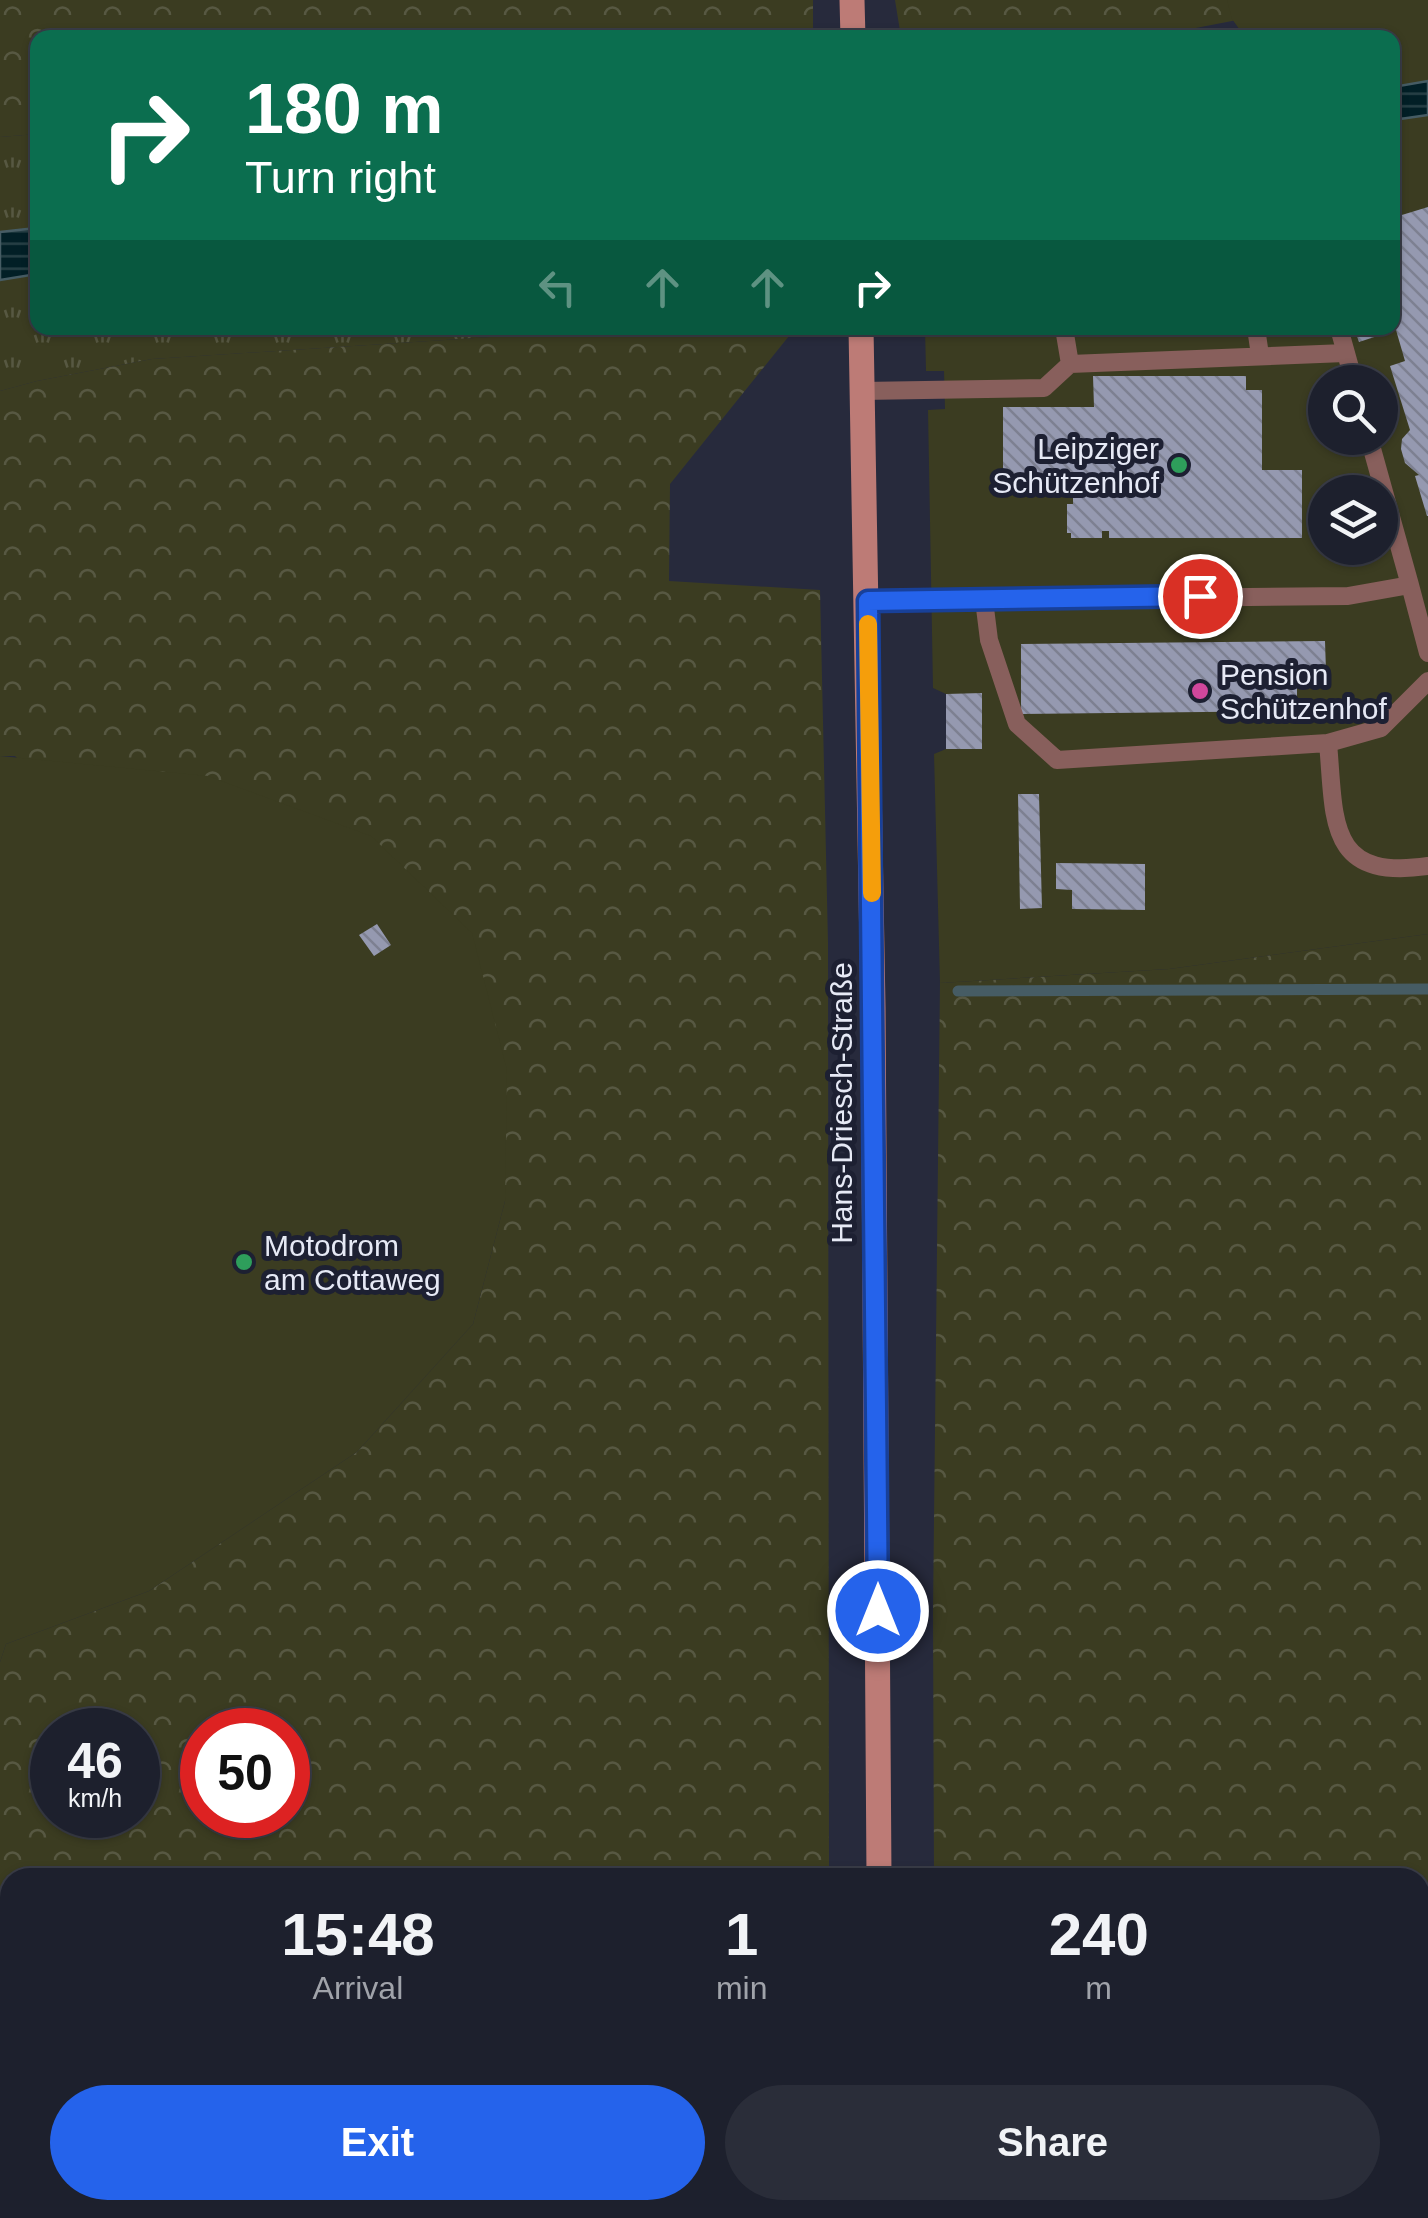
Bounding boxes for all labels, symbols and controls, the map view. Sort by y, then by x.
icon: right [80,70,210,200]
text: 180 m [245,70,443,148]
text: Turn right [245,152,436,203]
icon: left [530,260,585,315]
icon: ahead [635,260,690,315]
icon: ahead [740,260,795,315]
icon: right [845,260,900,315]
map controls [1308,365,1398,565]
button: search [1308,365,1398,455]
place label: Leipziger Schützenhof [992,432,1160,499]
marker: Leipziger Schützenhof [1168,454,1190,476]
button: layers [1308,475,1398,565]
pin [1158,554,1243,639]
icon: arrive [1173,569,1228,624]
place label: Pension Schützenhof [1220,658,1387,725]
marker: Pension Schützenhof [1189,680,1211,702]
street label: Hans-Driesch-Straße [825,962,858,1244]
place label: Motodrom am Cottaweg [264,1229,441,1296]
marker: Motodrom am Cottaweg [233,1251,255,1273]
position arrow [826,1559,930,1663]
speed limit sign: 50 [180,1708,310,1838]
text: 46 [67,1733,123,1789]
text: km/h [68,1784,122,1812]
text: 15:48 [281,1901,435,1968]
text: 1 [725,1901,758,1968]
text: 240 [1049,1901,1149,1968]
text: Arrival [313,1970,403,2006]
text: min [716,1970,767,2006]
text: m [1085,1970,1112,2006]
button: Exit [50,2085,705,2200]
button: Share [725,2085,1380,2200]

